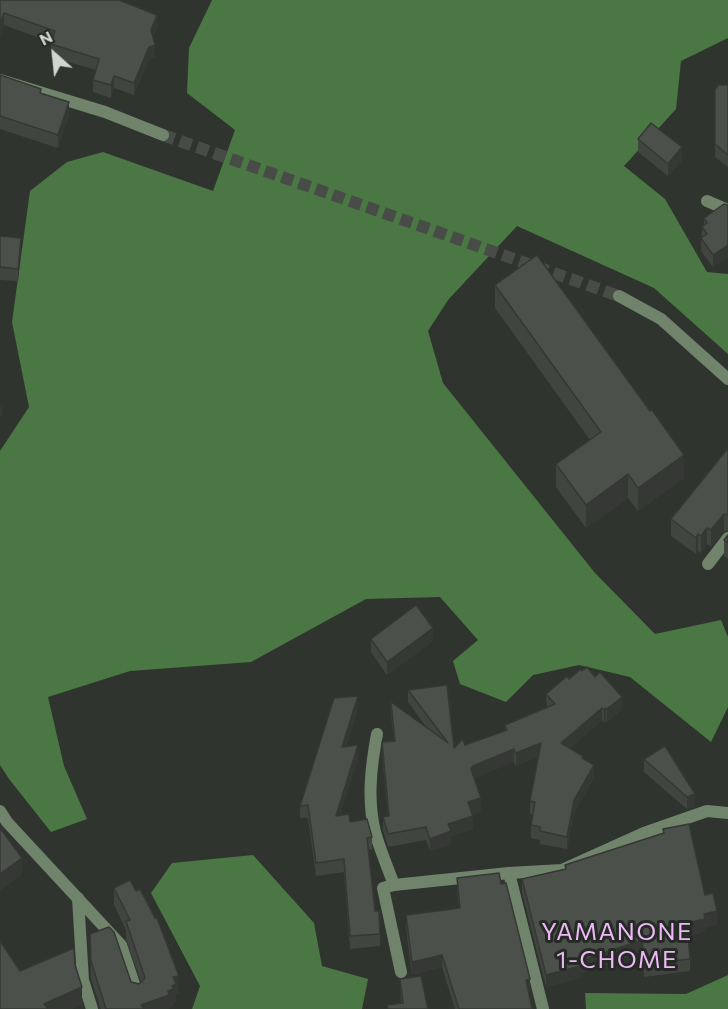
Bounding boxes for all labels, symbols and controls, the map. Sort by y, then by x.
north arrow [24,24,84,84]
text: N [36,26,55,49]
district label: YAMANONE 1-CHOME [541,918,693,974]

